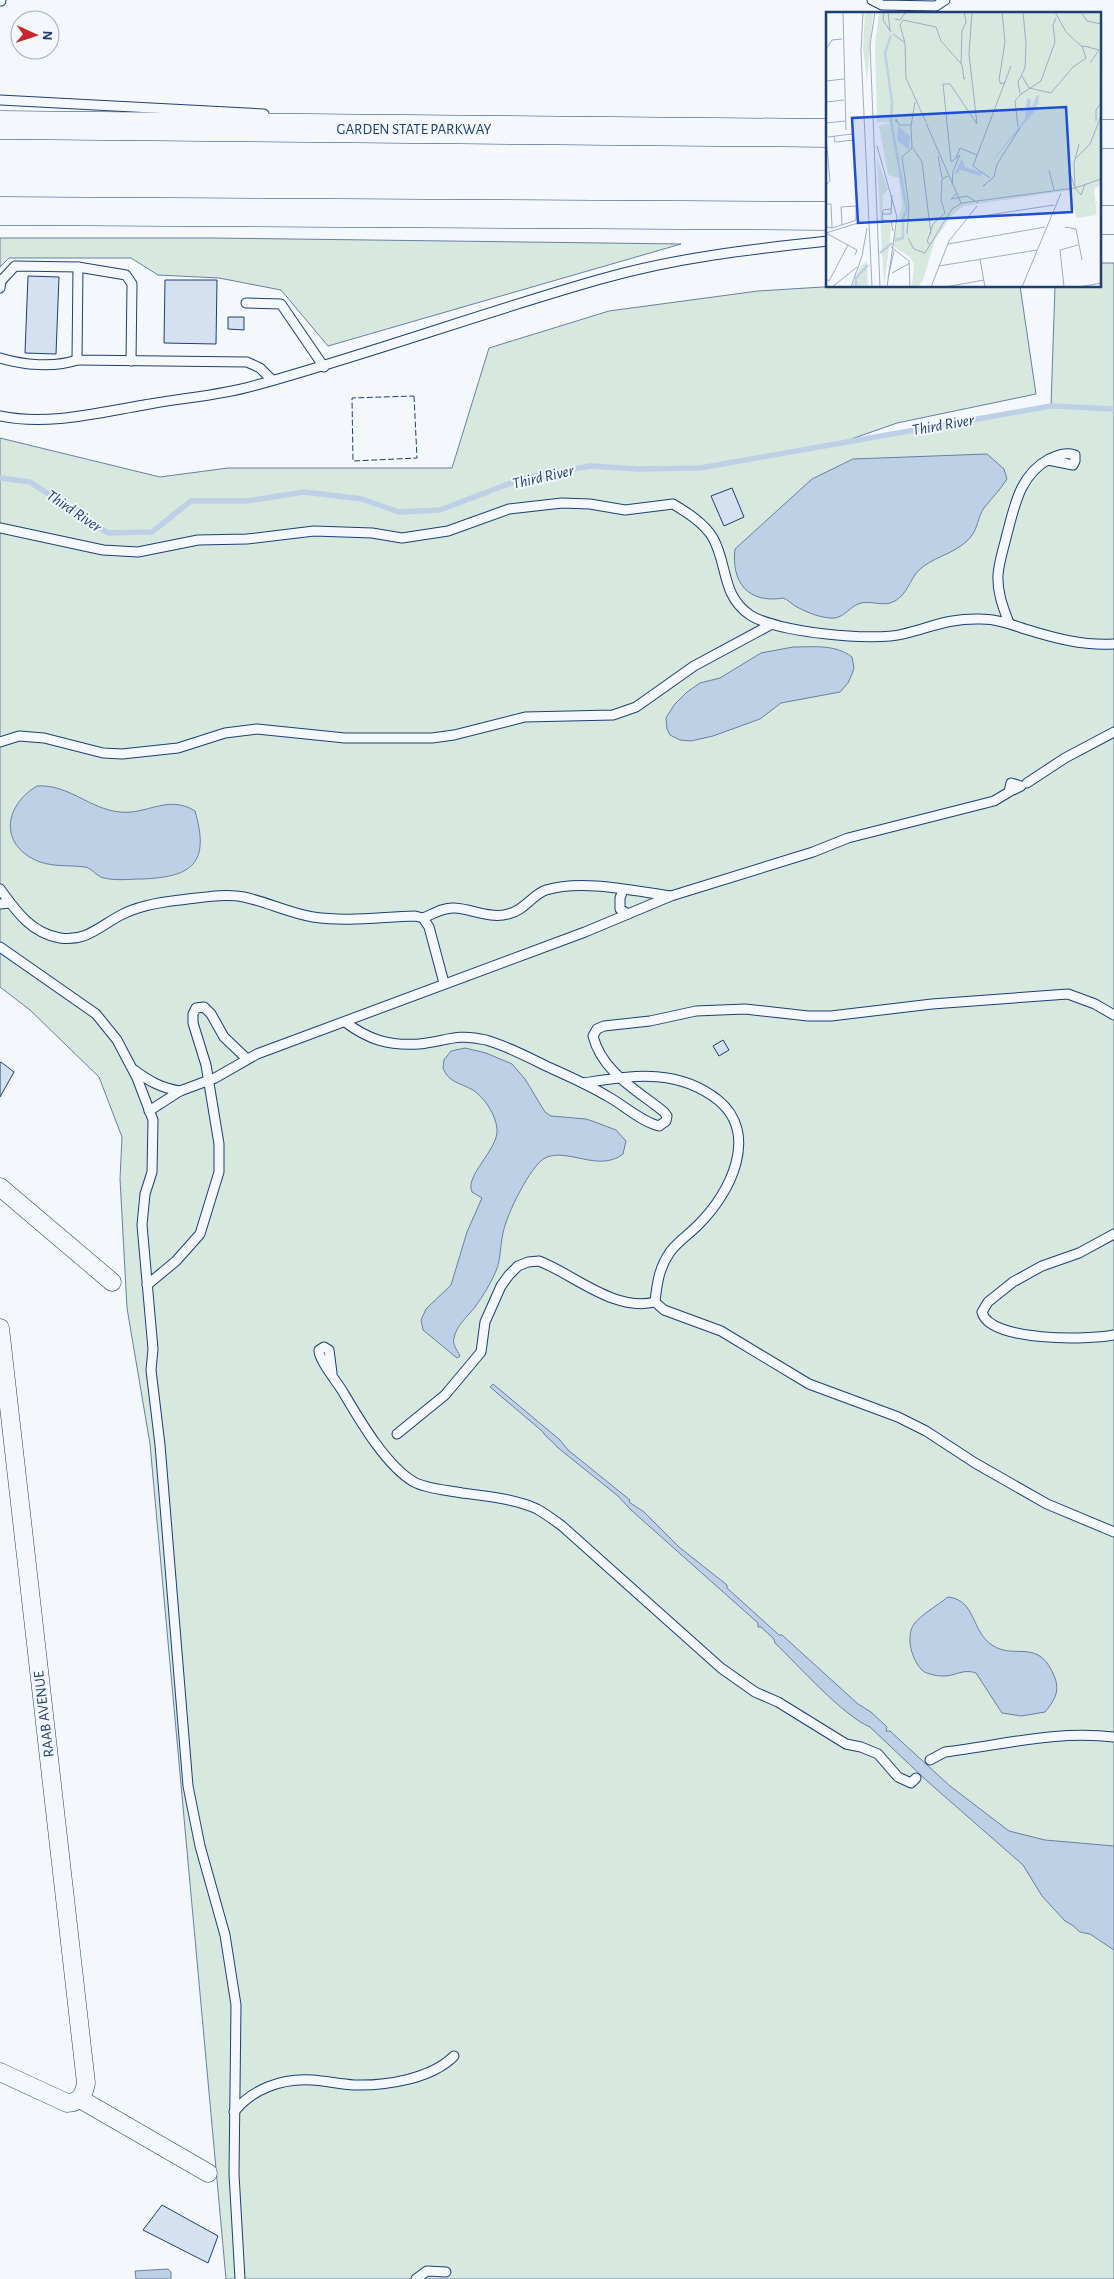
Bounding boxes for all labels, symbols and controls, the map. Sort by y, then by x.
north arrow [10,10,60,60]
inset map [826,12,1102,288]
text: N [40,30,54,41]
street label: GARDEN STATE PARKWAY [336,122,492,137]
water label: Third River [911,412,976,438]
water label: Third River [511,462,576,492]
water label: Third River [44,487,105,536]
street label: RAAB AVENUE [31,1670,57,1758]

